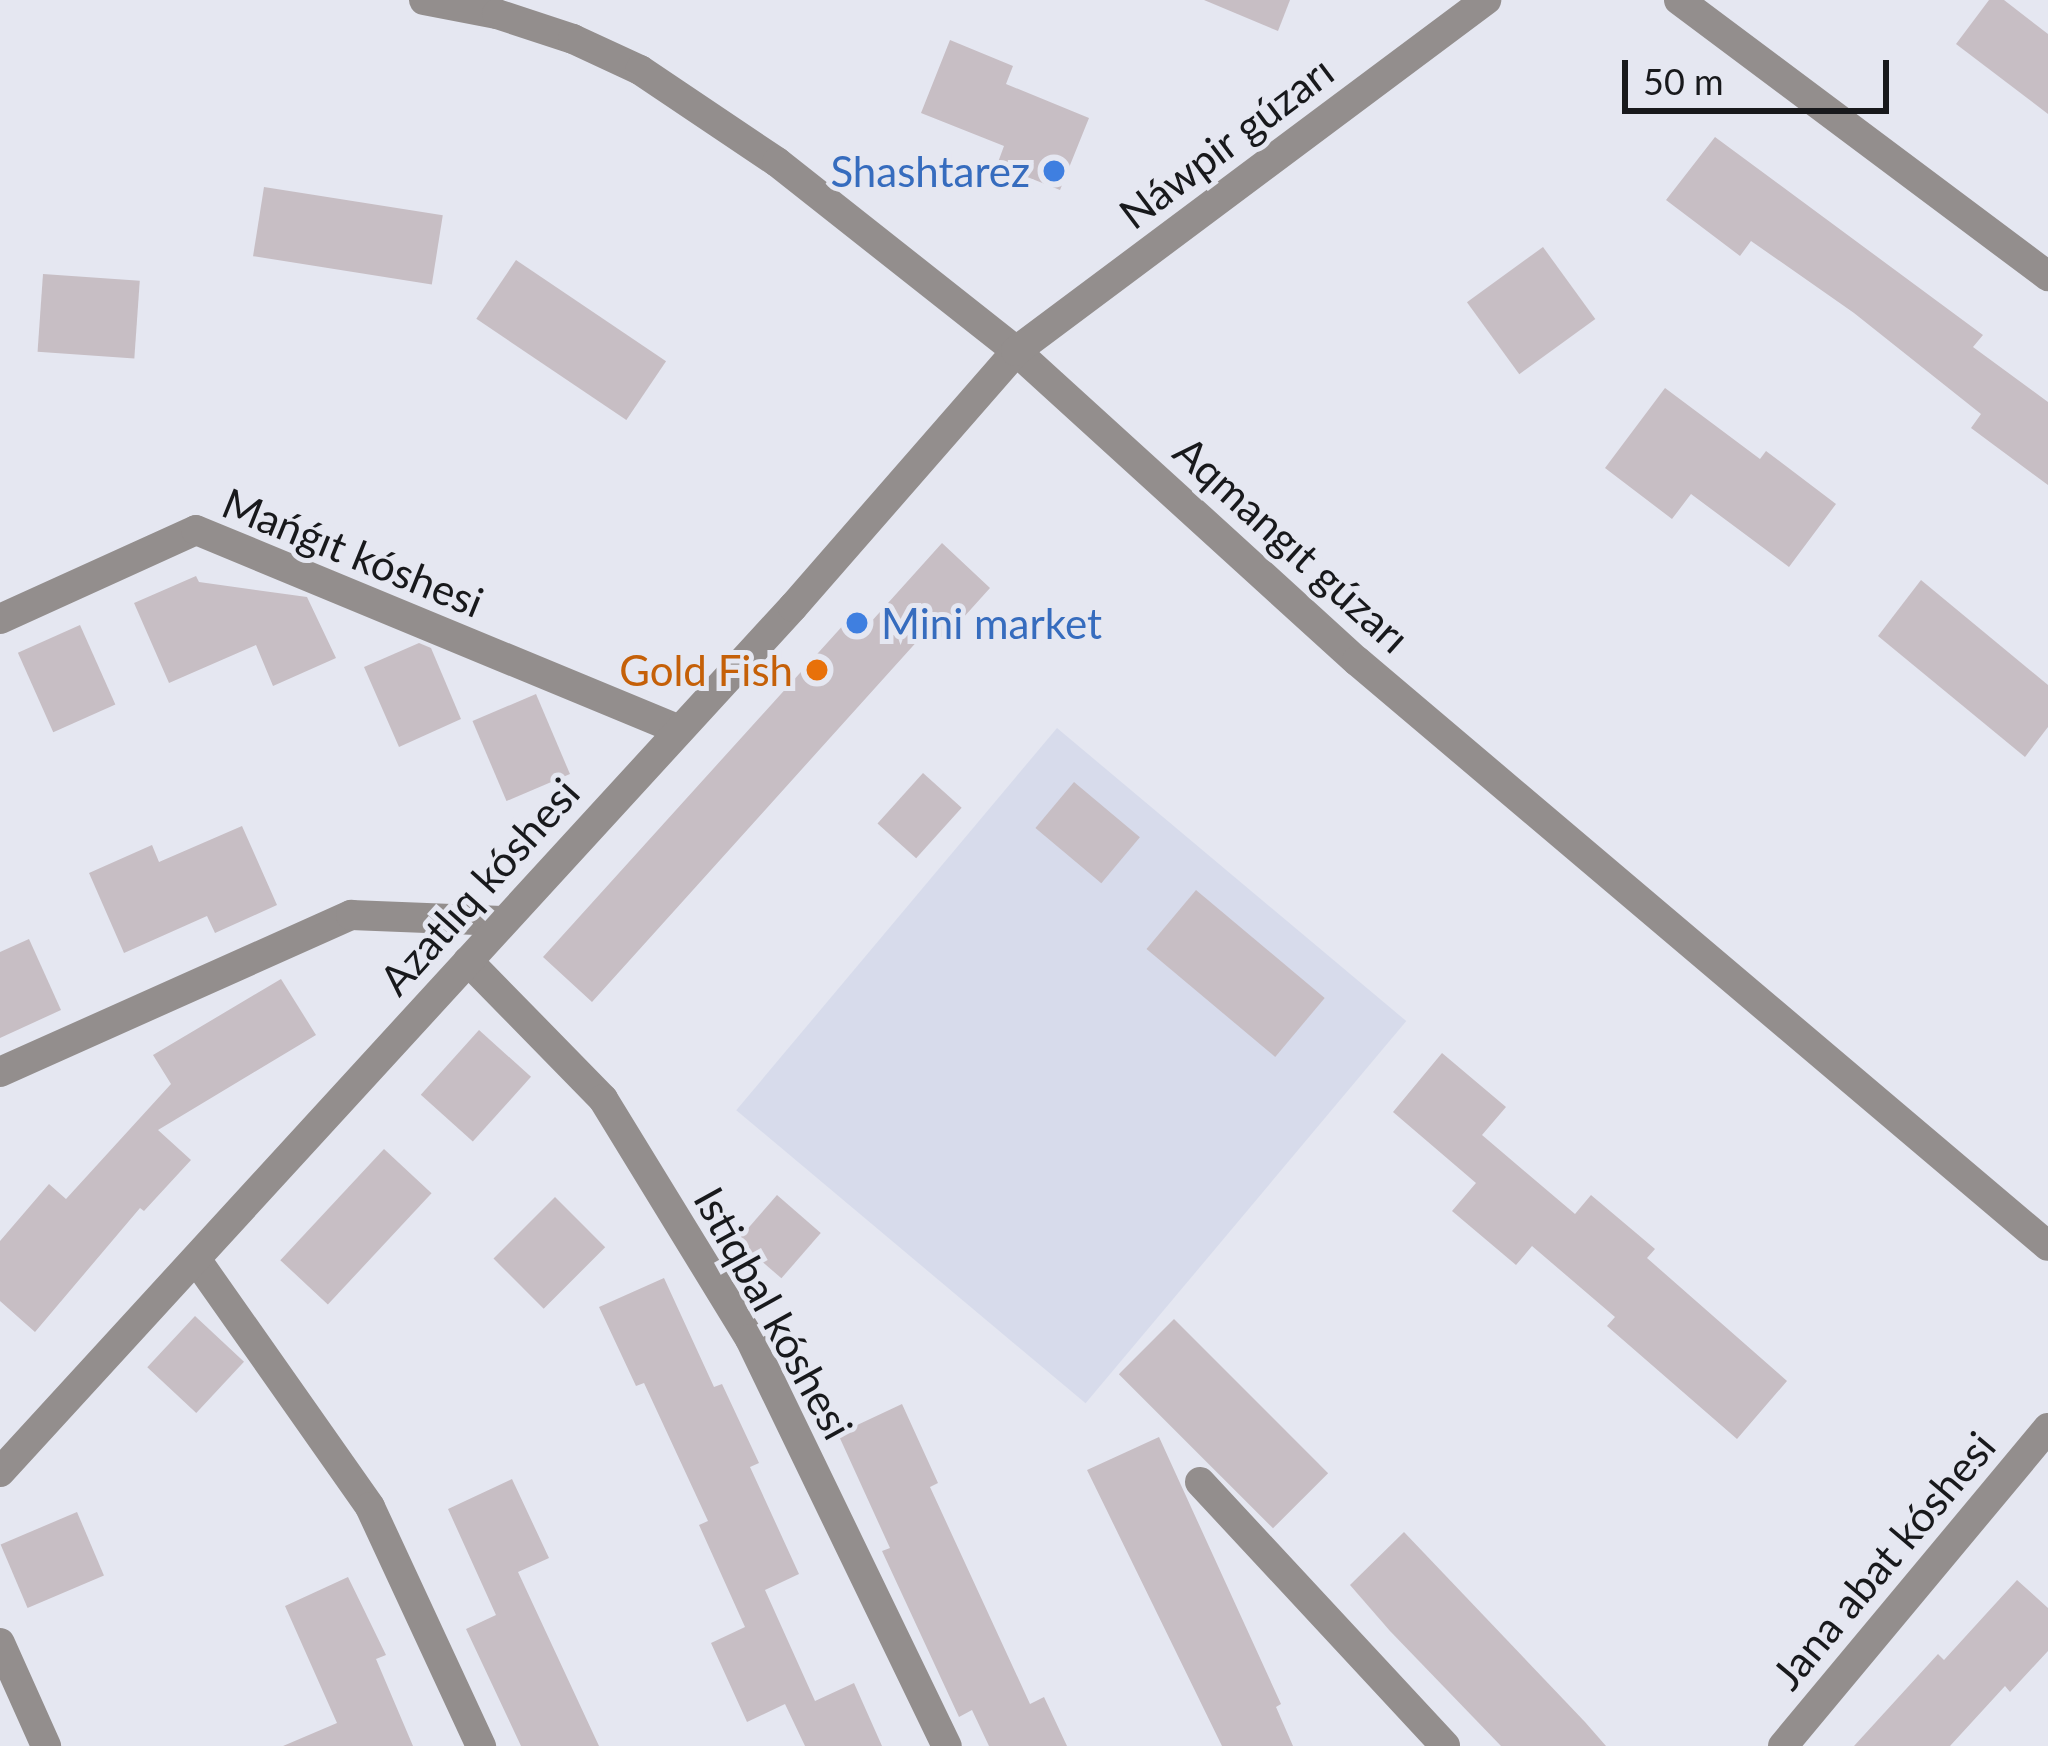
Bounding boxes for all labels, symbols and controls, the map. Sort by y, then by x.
scale bar [1628,36,1895,110]
street label: Náwpir gúzarı [1109,45,1343,239]
text: 50 m [1643,59,1724,103]
place label: Shashtarez [830,146,1030,196]
marker: Shashtarez [1041,158,1067,184]
street label: Aqmangıt gúzarı [1164,425,1420,663]
street label: Mańǵıt kóshesi [215,477,491,627]
place label: Mini market [881,598,1102,648]
marker: Mini market [844,610,870,636]
place label: Gold Fish [619,645,793,695]
marker: Gold Fish [804,657,830,683]
street label: Azatlıq kóshesi [369,768,589,1004]
street label: Istiqbal kóshesi [684,1178,864,1448]
street label: Jana abat kóshesi [1761,1421,2005,1699]

